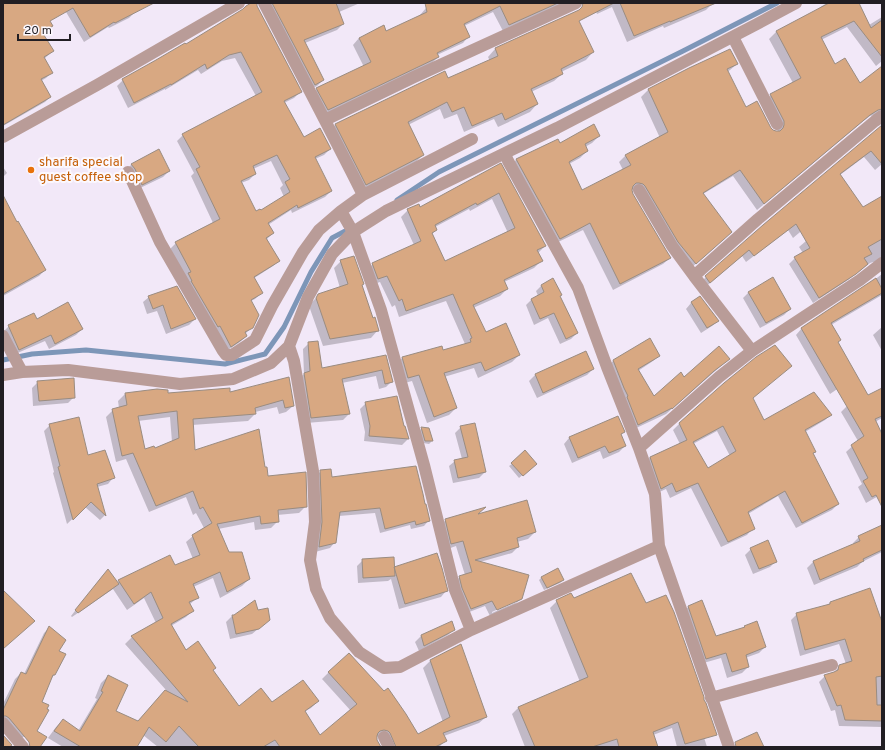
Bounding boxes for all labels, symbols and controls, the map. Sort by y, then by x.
scale bar [18,16,70,42]
text: 20 m [24,23,52,39]
place label: sharifa special guest coffee shop [39,155,142,186]
marker: sharifa special guest coffee shop [26,165,36,175]

